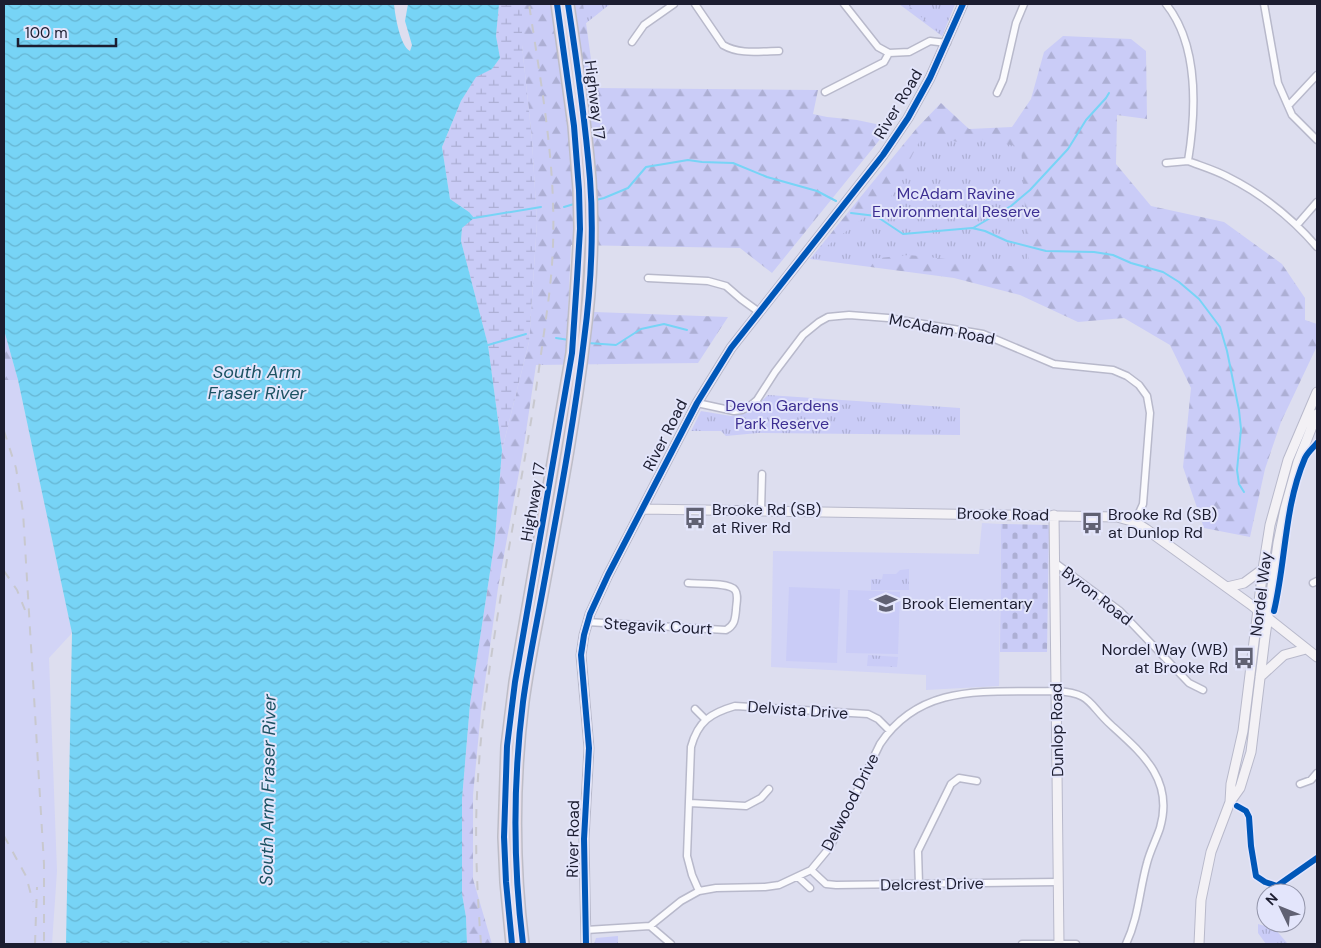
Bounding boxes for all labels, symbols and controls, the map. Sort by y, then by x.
scale bar [18,15,115,47]
text: 100 m [25,23,68,43]
street label: Highway 17 [580,59,610,141]
street label: River Road [869,65,927,143]
park label: McAdam Ravine Environmental Reserve [872,183,1040,222]
street label: McAdam Road [887,308,997,350]
water label: South Arm Fraser River [208,360,307,405]
park label: Devon Gardens Park Reserve [725,395,839,434]
street label: River Road [638,396,692,474]
street label: Highway 17 [516,461,550,543]
place label: Brooke Rd (SB) at River Rd [712,499,821,538]
street label: Brooke Road [957,503,1049,525]
place label: Brooke Rd (SB) at Dunlop Rd [1108,504,1217,543]
bus stop icon: Brooke Rd (SB) at River Rd [682,505,708,531]
bus stop icon: Brooke Rd (SB) at Dunlop Rd [1079,510,1105,536]
street label: Nordel Way [1245,550,1277,638]
street label: Byron Road [1057,562,1137,630]
school or university icon: Brook Elementary [873,590,899,616]
place label: Brook Elementary [902,593,1033,614]
street label: Stegavik Court [603,613,713,639]
place label: Nordel Way (WB) at Brooke Rd [1102,639,1228,678]
bus stop icon: Nordel Way (WB) at Brooke Rd [1231,645,1257,671]
street label: Dunlop Road [1046,683,1068,777]
water label: South Arm Fraser River [254,693,282,886]
street label: Delvista Drive [747,696,849,724]
street label: Delwood Drive [816,750,884,854]
street label: River Road [562,800,584,878]
street label: Delcrest Drive [880,873,984,895]
north arrow [1256,883,1306,933]
text: N [1261,889,1282,909]

